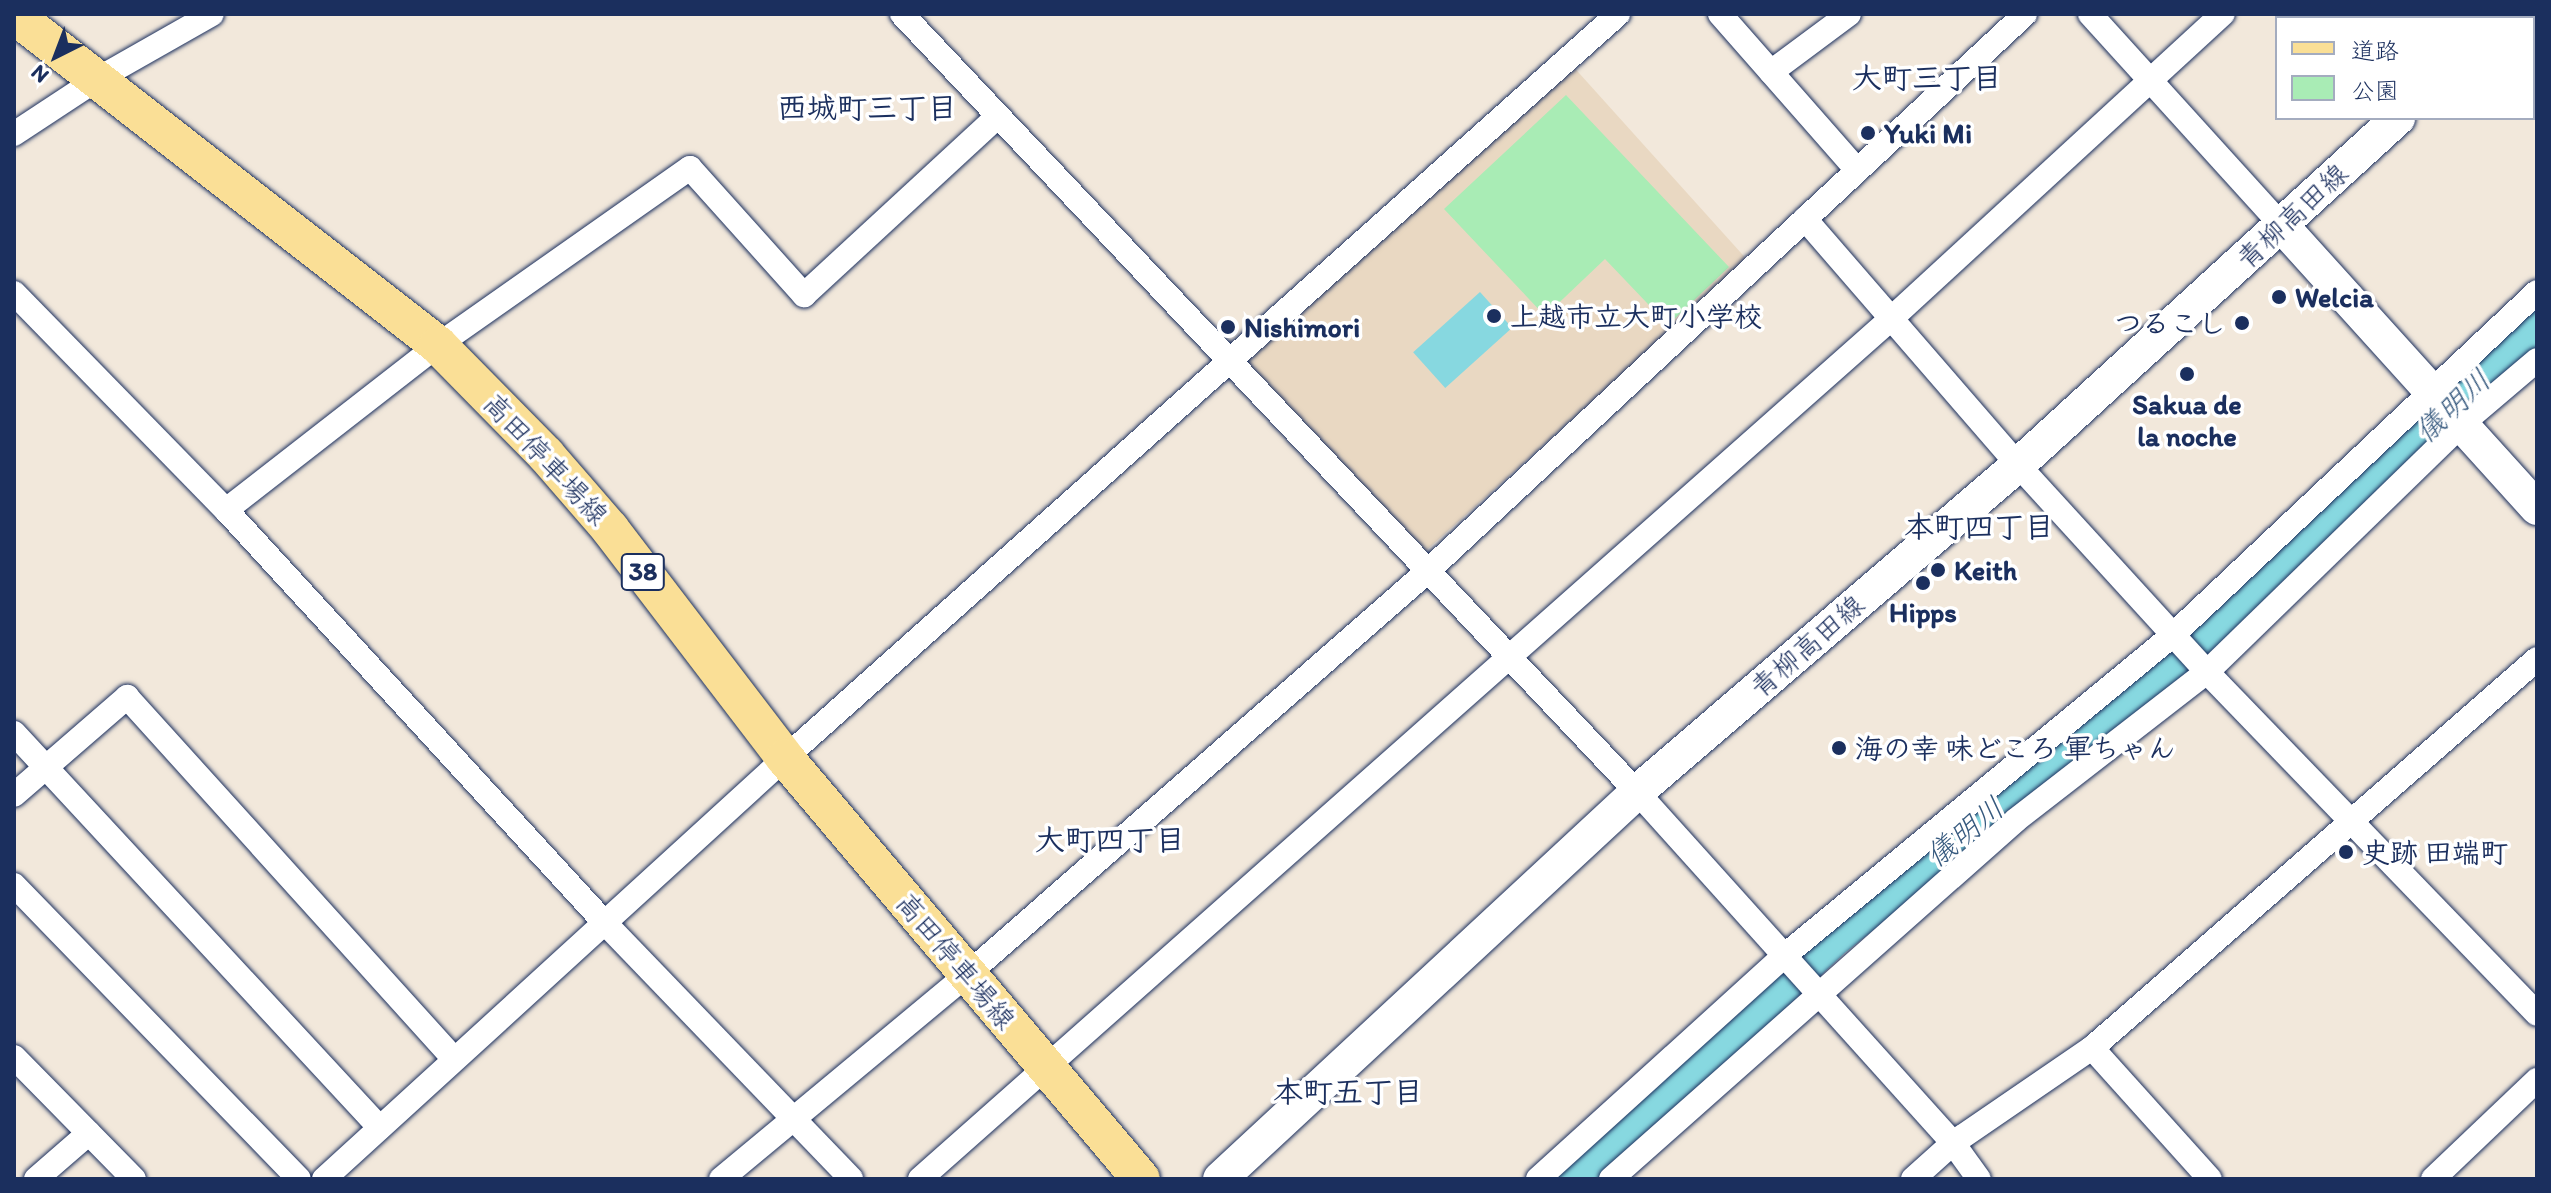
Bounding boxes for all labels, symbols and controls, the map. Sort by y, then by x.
north arrow [16,16,96,96]
legend [2275,16,2535,120]
text: 道路 [2351,36,2399,65]
text: N [25,59,54,89]
district label: 大町三丁目 [1852,60,2002,96]
text: 公園 [2351,76,2399,105]
district label: 西城町三丁目 [777,90,957,126]
place label: Yuki Mi [1884,116,1972,150]
marker: Yuki Mi [1859,124,1877,142]
street label: 青柳高田線 [2229,156,2355,276]
place label: Welcia [2295,280,2374,314]
marker: Welcia [2270,288,2288,306]
place label: 上越市立大町小学校 [1510,299,1762,333]
place label: つるこし [2114,306,2226,340]
marker: 上越市立大町小学校 [1485,307,1503,325]
place label: Nishimori [1244,310,1360,344]
marker: つるこし [2233,314,2251,332]
marker: Nishimori [1219,318,1237,336]
water label: 儀明川 [2408,362,2498,450]
marker: Sakua de la noche [2178,365,2196,383]
street label: 高田停車場線 [476,386,616,532]
place label: Sakua de la noche [2132,387,2242,453]
district label: 本町四丁目 [1904,509,2054,545]
road number: 38 [619,550,667,594]
place label: Keith [1954,553,2017,587]
marker: Keith [1929,561,1947,579]
marker: Hipps [1914,574,1932,592]
street label: 青柳高田線 [1743,587,1871,705]
place label: Hipps [1889,595,1957,629]
place label: 海の幸 味どころ 軍ちゃん [1855,731,2176,765]
marker: 海の幸 味どころ 軍ちゃん [1830,739,1848,757]
water label: 儀明川 [1919,790,2011,874]
district label: 大町四丁目 [1035,822,1185,858]
place label: 史跡 田端町 [2362,835,2508,869]
marker: 史跡 田端町 [2337,843,2355,861]
street label: 高田停車場線 [889,886,1023,1036]
district label: 本町五丁目 [1273,1074,1423,1110]

